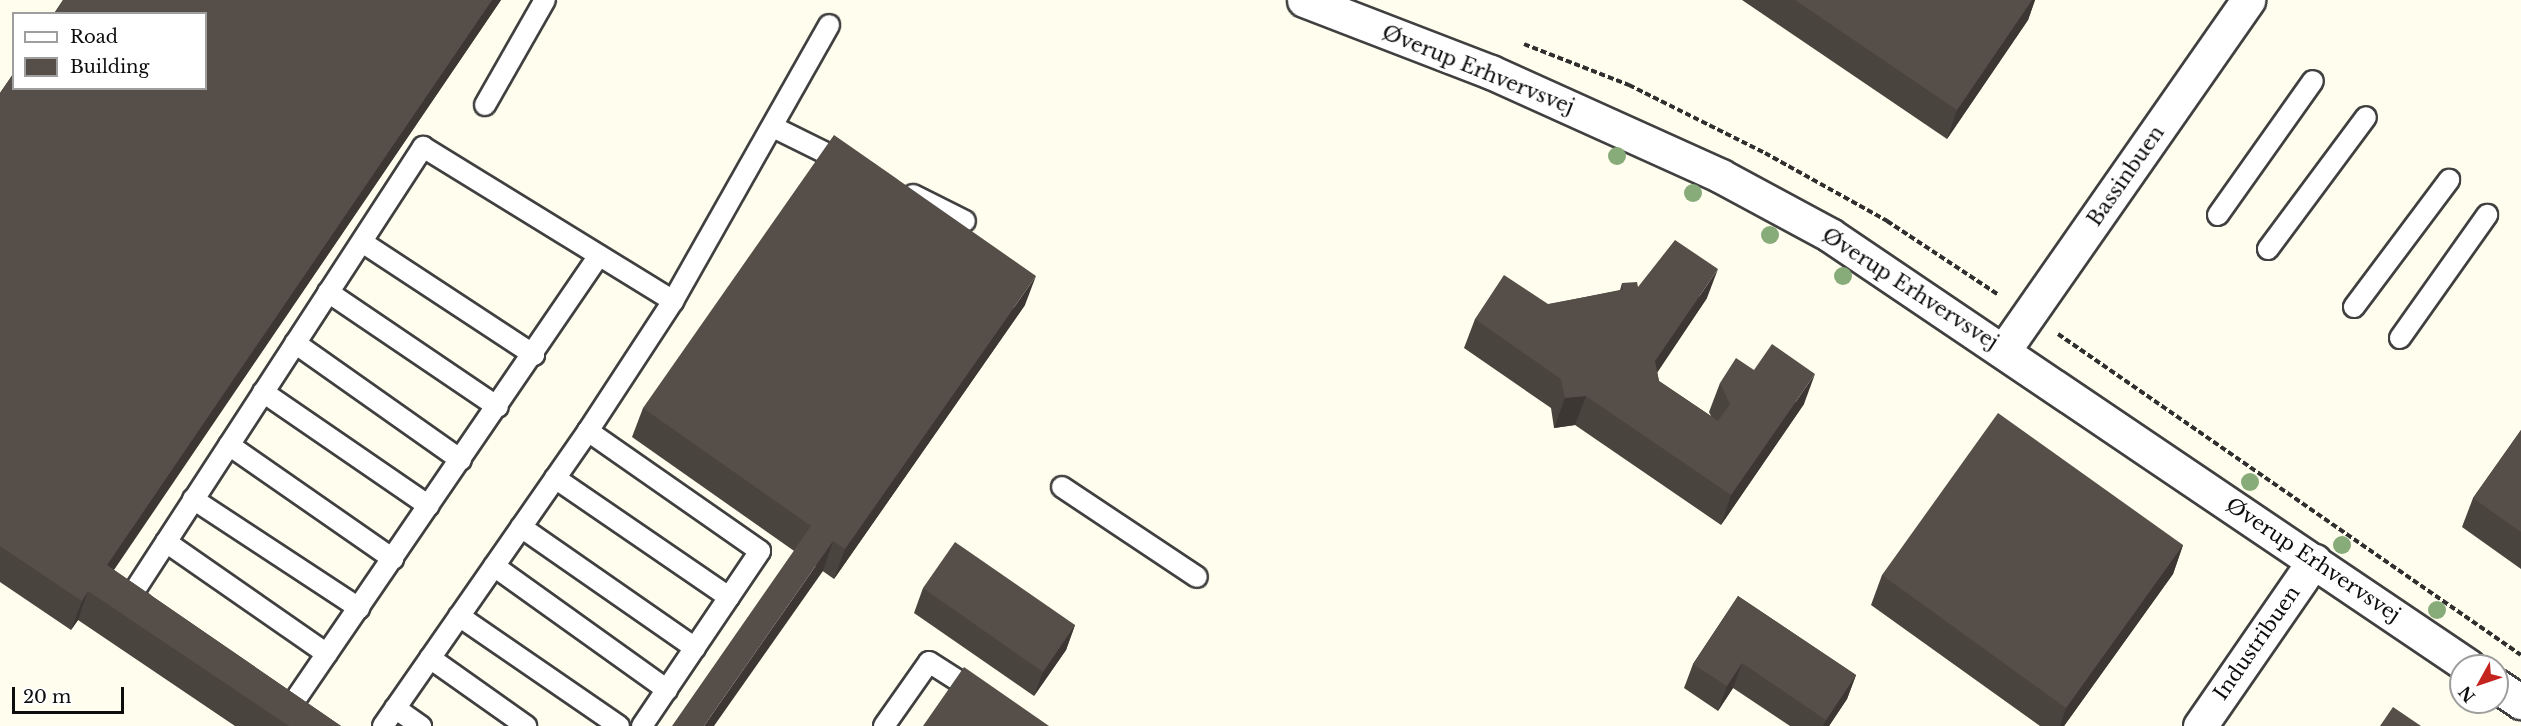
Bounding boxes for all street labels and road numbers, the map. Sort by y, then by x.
street label: Øverup Erhvervsvej [1379,21,1577,119]
street label: Bassinbuen [2083,121,2169,231]
street label: Øverup Erhvervsvej [1818,223,2002,355]
street label: Øverup Erhvervsvej [2221,493,2405,627]
street label: Industribuen [2209,581,2305,705]

